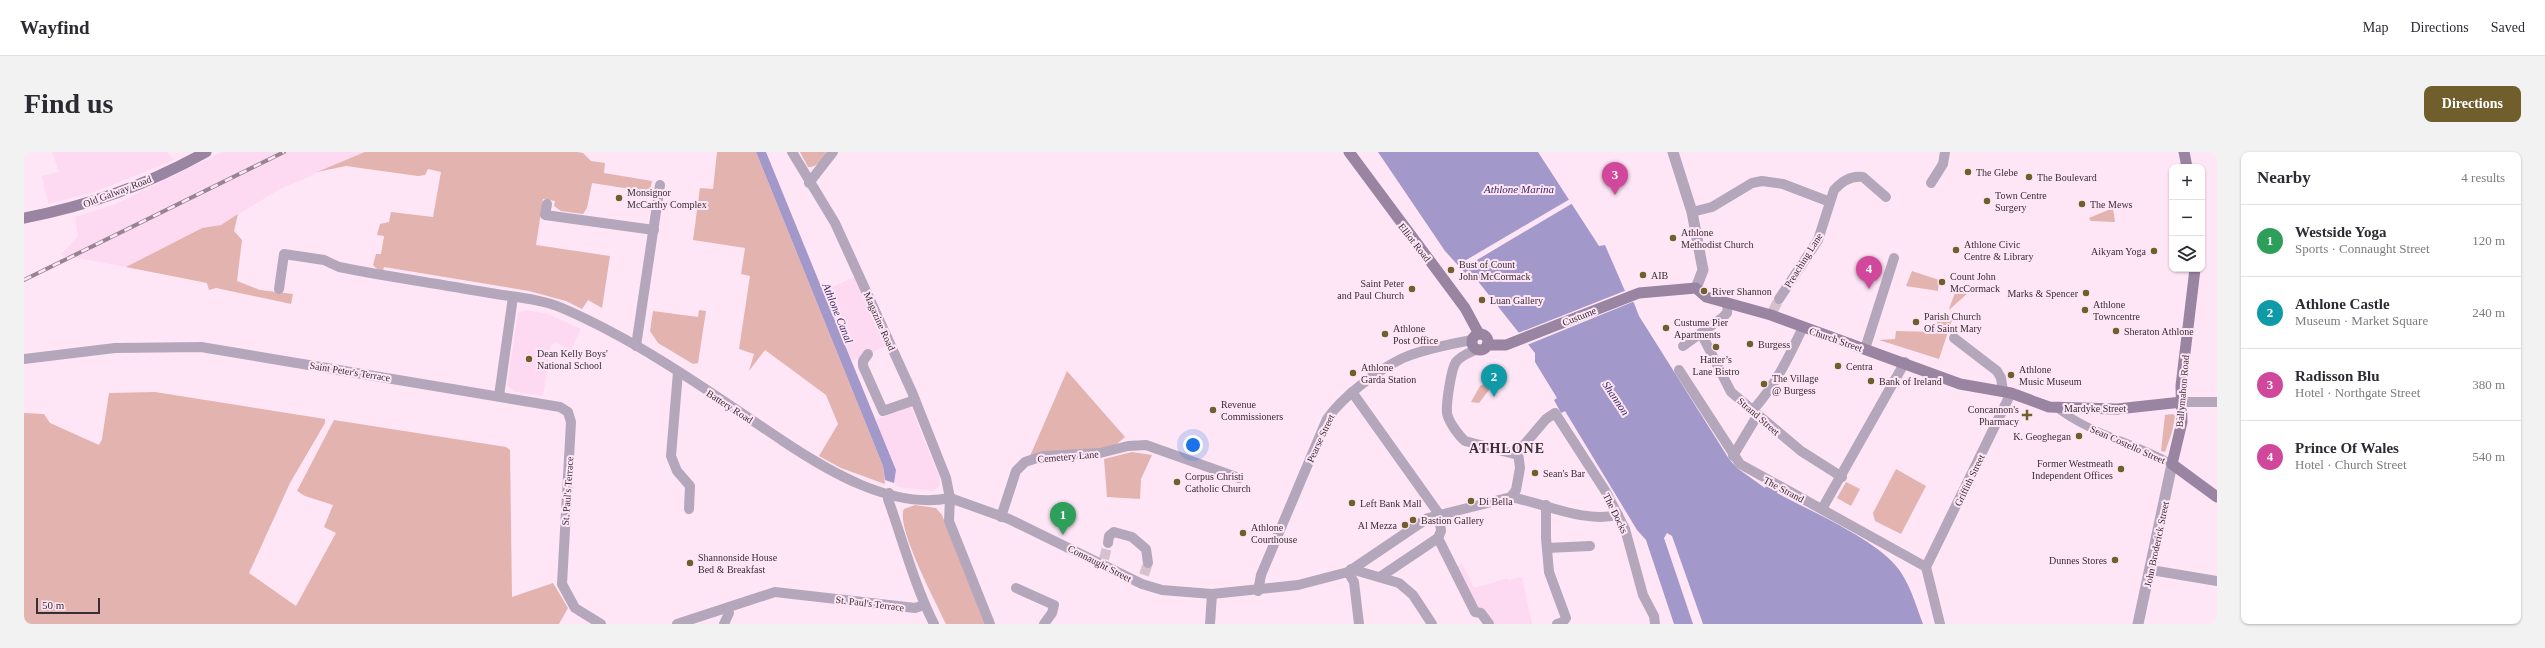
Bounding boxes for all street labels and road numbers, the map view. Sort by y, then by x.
street label: Old Galway Road [81,173,153,210]
street label: Elliot Road [1396,221,1433,264]
street label: Preaching Lane [1782,230,1825,290]
street label: Magazine Road [862,290,897,352]
street label: Custume [1561,304,1598,328]
street label: Church Street [1808,325,1864,354]
street label: Ballymahon Road [2174,354,2191,428]
street label: Saint Peter's Terrace [309,360,392,383]
street label: Battery Road [704,387,755,425]
street label: Strand Street [1735,395,1782,438]
street label: Mardyke Street [2064,403,2126,414]
street label: Pearse Street [1304,412,1337,464]
street label: Sean Costello Street [2089,423,2167,466]
street label: Cemetery Lane [1037,448,1100,465]
street label: Griffith Street [1952,452,1987,508]
street label: St. Paul's Terrace [560,456,575,526]
street label: The Strand [1762,474,1806,505]
street label: The Docks [1601,491,1630,535]
street label: John Broderick Street [2142,500,2171,588]
street label: Connaught Street [1066,543,1134,584]
street label: St. Paul's Terrace [835,594,905,613]

